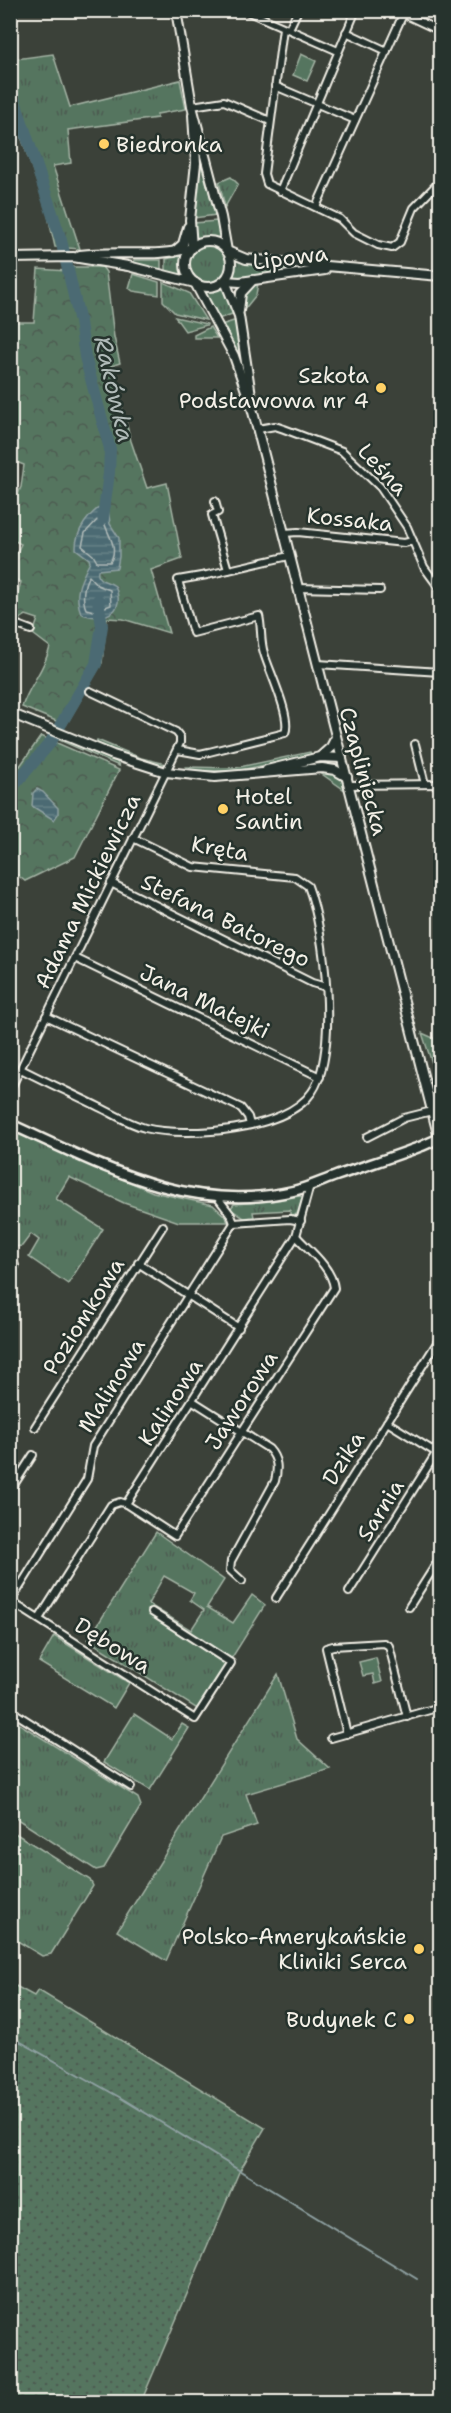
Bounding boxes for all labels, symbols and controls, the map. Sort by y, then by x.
place label: Biedronka [116,130,223,159]
marker: Biedronka [97,137,111,151]
street label: Lipowa [251,238,330,276]
water label: Rakówka [86,333,142,445]
place label: Szkoła Podstawowa nr 4 [179,361,369,415]
marker: Szkoła Podstawowa nr 4 [374,381,388,395]
street label: Leśna [351,437,414,502]
street label: Kossaka [305,501,395,538]
street label: Czapliniecka [332,704,395,839]
place label: Hotel Santin [235,782,302,836]
street label: Adama Mickiewicza [28,789,147,994]
marker: Hotel Santin [216,802,230,816]
street label: Kręta [189,829,251,868]
street label: Stefana Batorego [136,867,315,974]
street label: Jana Matejki [135,958,275,1045]
street label: Poziomkowa [36,1252,131,1380]
street label: Malinowa [71,1332,152,1438]
street label: Jaworowa [198,1345,285,1456]
street label: Kalinowa [131,1353,210,1451]
street label: Dzika [316,1426,371,1491]
street label: Sarnia [350,1474,411,1547]
street label: Dębowa [69,1611,157,1680]
place label: Polsko-Amerykańskie Kliniki Serca [182,1922,407,1976]
marker: Polsko-Amerykańskie Kliniki Serca [412,1942,426,1956]
place label: Budynek C [286,2005,397,2034]
marker: Budynek C [402,2012,416,2026]

